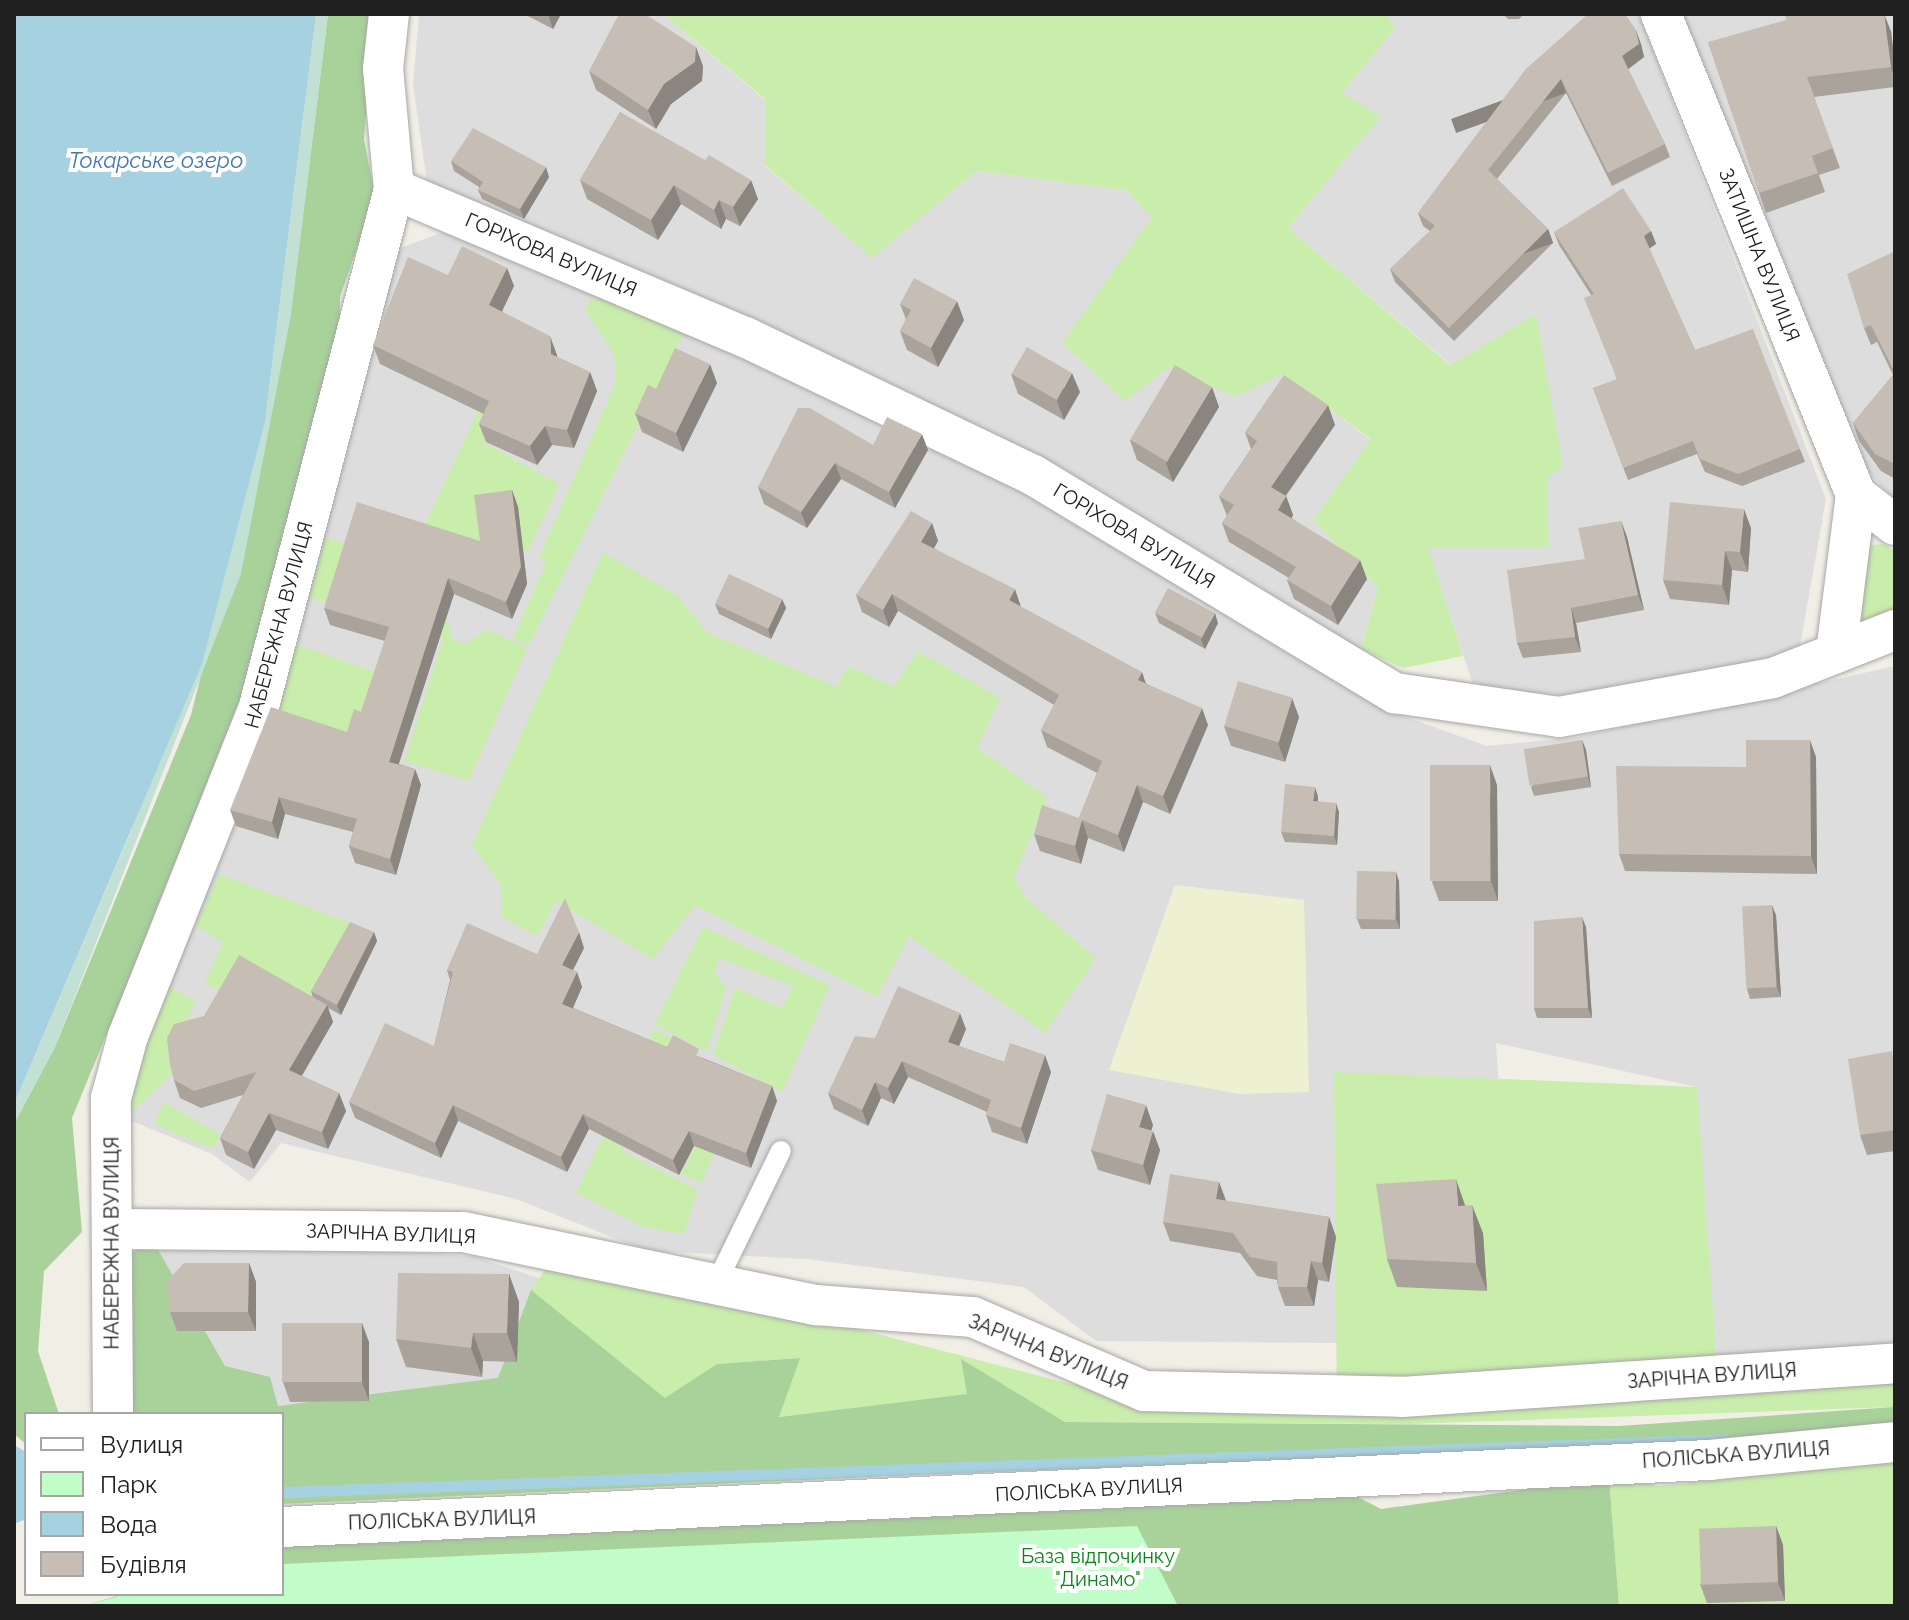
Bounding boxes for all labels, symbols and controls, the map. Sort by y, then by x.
water label: Токарське озеро [69,148,243,174]
street label: ЗАТИШНА ВУЛИЦЯ [1713,165,1805,345]
street label: ГОРІХОВА ВУЛИЦЯ [461,208,641,302]
street label: ГОРІХОВА ВУЛИЦЯ [1049,478,1219,594]
street label: НАБЕРЕЖНА ВУЛИЦЯ [240,519,318,731]
street label: НАБЕРЕЖНА ВУЛИЦЯ [100,1136,124,1350]
street label: ЗАРІЧНА ВУЛИЦЯ [305,1219,477,1249]
street label: ЗАРІЧНА ВУЛИЦЯ [964,1309,1132,1395]
street label: ЗАРІЧНА ВУЛИЦЯ [1626,1358,1798,1394]
legend [24,1412,284,1596]
text: Вулиця [100,1430,183,1459]
street label: ПОЛІСЬКА ВУЛИЦЯ [1641,1436,1831,1474]
text: Парк [100,1470,158,1499]
street label: ПОЛІСЬКА ВУЛИЦЯ [994,1473,1184,1507]
street label: ПОЛІСЬКА ВУЛИЦЯ [347,1505,537,1535]
text: Вода [100,1510,157,1539]
park label: База відпочинку "Динамо" [1021,1544,1175,1591]
text: Будівля [100,1550,187,1579]

